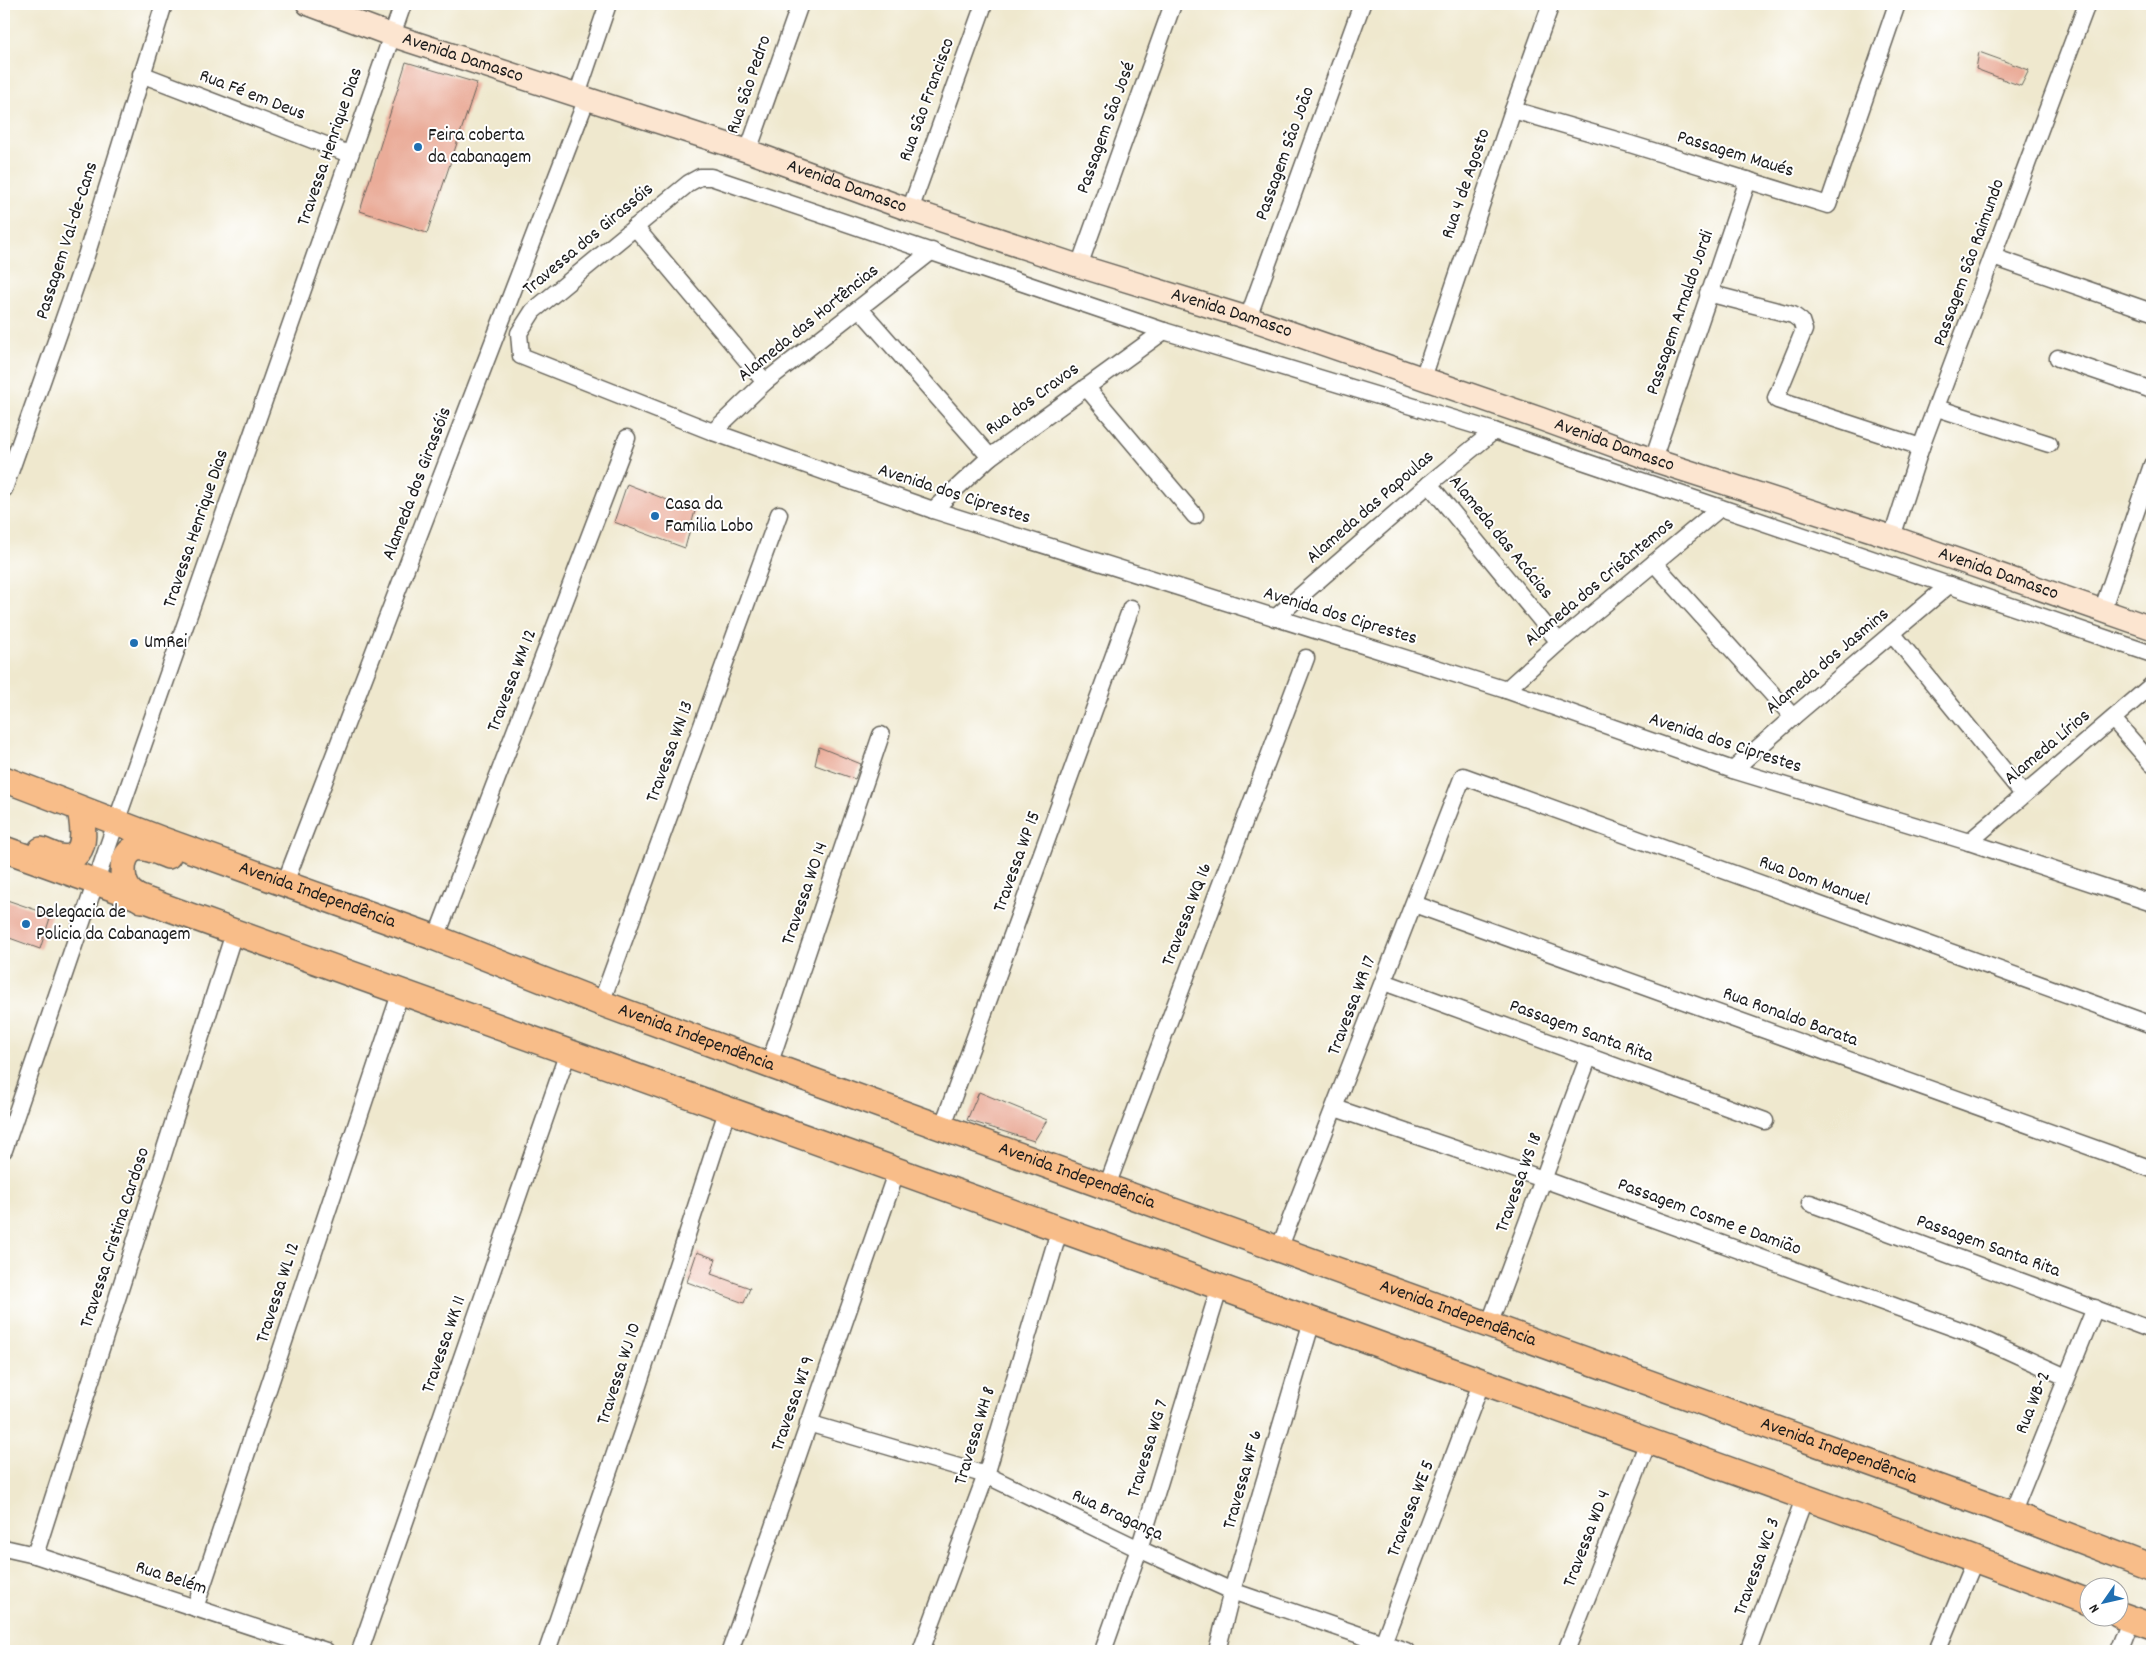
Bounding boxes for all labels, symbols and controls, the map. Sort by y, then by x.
street label: Avenida Damasco [399,26,527,91]
street label: Rua São Pedro [721,32,779,138]
street label: Rua São Francisco [893,34,963,166]
street label: Passagem São José [1071,58,1143,198]
street label: Rua Fé em Deus [195,63,309,129]
street label: Travessa Henrique Dias [291,64,371,230]
street label: Passagem São João [1249,83,1323,225]
place label: Feira coberta da cabanagem [428,123,531,172]
street label: Passagem Maués [1673,124,1797,186]
street label: Rua 4 de Agosto [1435,125,1499,243]
marker: Feira coberta da cabanagem [412,141,424,153]
street label: Avenida Damasco [783,153,910,221]
street label: Passagem Val-de-Cans [30,159,106,323]
street label: Passagem São Raimundo [1927,176,2013,350]
street label: Travessa dos Girassóis [518,177,660,303]
street label: Passagem Arnaldo Jordi [1640,226,1722,399]
street label: Alameda das Hortências [733,259,885,389]
street label: Avenida Damasco [1167,282,1296,346]
street label: Rua dos Cravos [981,357,1085,443]
street label: Alameda dos Girassóis [376,404,460,564]
street label: Avenida Damasco [1550,411,1678,479]
street label: Alameda das Papoulas [1301,445,1441,571]
street label: Travessa Henrique Dias [157,446,237,612]
street label: Avenida dos Ciprestes [874,458,1034,532]
street label: Alameda das Acácias [1441,470,1559,606]
place label: Casa da Familia Lobo [665,492,753,541]
marker: Casa da Familia Lobo [649,510,661,522]
street label: Alameda dos Crisântemos [1519,512,1681,654]
street label: Avenida Damasco [1934,541,2062,608]
street label: Avenida dos Ciprestes [1260,581,1420,653]
street label: Alameda dos Jasmins [1760,602,1896,722]
street label: Travessa WM 12 [481,626,545,736]
place label: UmRei [144,630,188,657]
marker: UmRei [128,637,140,649]
street label: Travessa WN 13 [640,697,702,807]
street label: Alameda Lírios [1999,704,2097,792]
street label: Avenida dos Ciprestes [1645,707,1805,781]
street label: Travessa WP 15 [987,808,1049,916]
street label: Travessa WO 14 [776,839,836,949]
street label: Rua Dom Manuel [1755,849,1874,915]
street label: Avenida Independência [235,855,400,936]
street label: Travessa WQ 16 [1156,859,1220,971]
place label: Delegacia de Policia da Cabanagem [36,900,191,949]
marker: Delegacia de Policia da Cabanagem [20,918,32,930]
street label: Travessa WR 17 [1322,952,1384,1060]
street label: Rua Ronaldo Barata [1719,981,1862,1055]
street label: Passagem Santa Rita [1505,993,1658,1071]
street label: Avenida Independência [614,997,779,1080]
street label: Travessa WS 18 [1489,1129,1551,1237]
street label: Avenida Independência [995,1135,1160,1217]
street label: Travessa Cristina Cardoso [74,1144,158,1332]
street label: Passagem Cosme e Damião [1613,1172,1805,1264]
street label: Passagem Santa Rita [1912,1208,2065,1286]
street label: Travessa WL 12 [250,1239,308,1347]
street label: Avenida Independência [1375,1273,1541,1355]
street label: Travessa WK 11 [416,1293,474,1397]
street label: Travessa WJ 10 [591,1320,649,1428]
street label: Travessa WI 9 [765,1353,823,1455]
street label: Rua WB-2 [2009,1368,2059,1438]
street label: Travessa WH 8 [948,1383,1004,1489]
street label: Travessa WG 7 [1121,1397,1177,1501]
street label: Avenida Independência [1756,1411,1922,1492]
street label: Travessa WF 6 [1217,1427,1271,1533]
street label: Travessa WE 5 [1381,1457,1443,1561]
street label: Rua Bragança [1067,1483,1168,1549]
street label: Travessa WD 4 [1557,1487,1619,1591]
street label: Travessa WC 3 [1728,1514,1788,1620]
street label: Rua Belém [132,1555,210,1603]
north arrow [2078,1578,2128,1628]
text: N [2085,1600,2105,1617]

